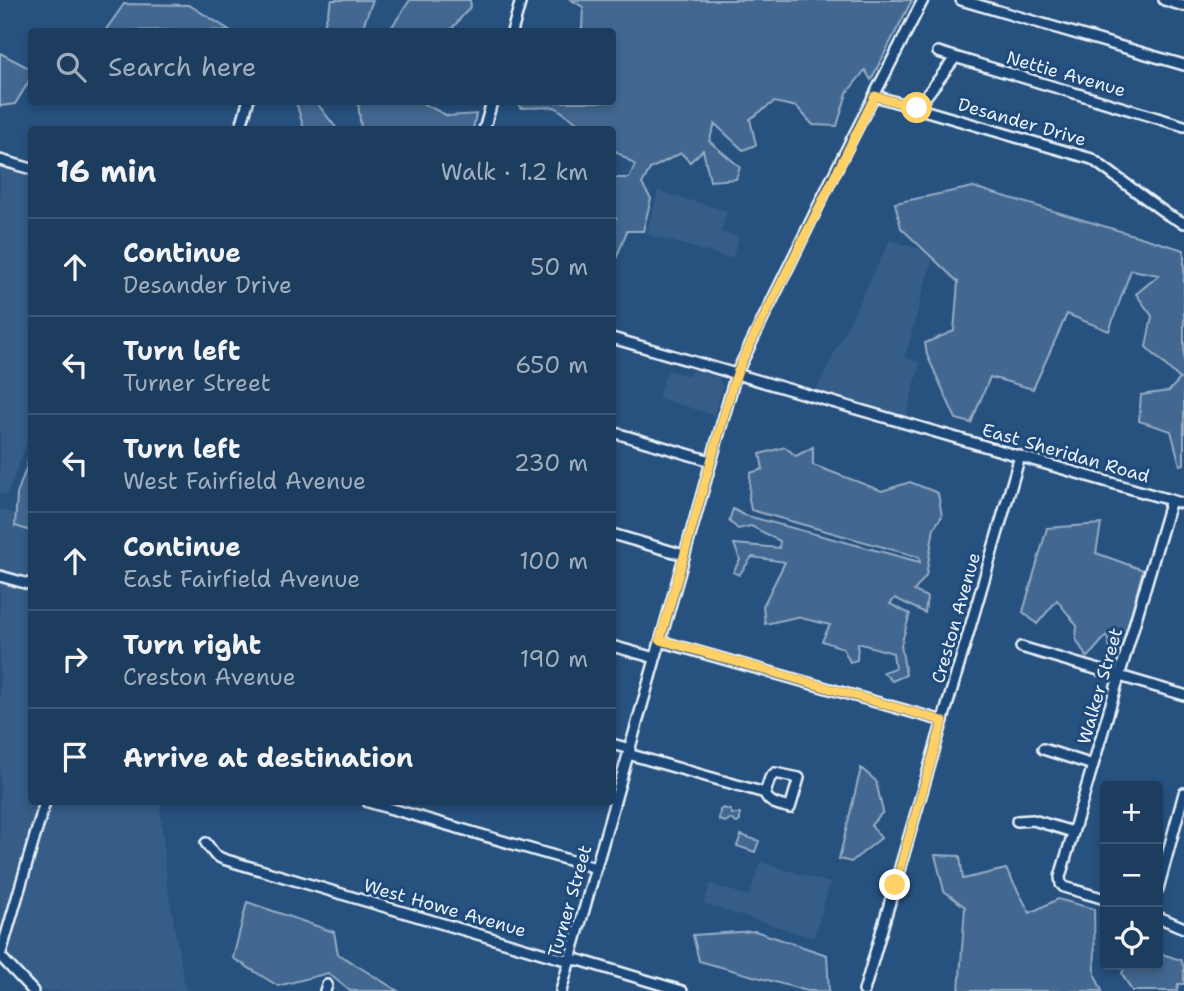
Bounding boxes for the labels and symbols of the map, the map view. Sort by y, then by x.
street label: Nettie Avenue [1004,46,1128,102]
route start [901,92,932,123]
street label: Desander Drive [955,92,1089,152]
street label: East Sheridan Road [979,418,1153,488]
street label: Creston Avenue [926,550,986,686]
street label: Walker Street [1072,625,1128,747]
street label: Turner Street [543,842,598,960]
route end [879,869,910,900]
street label: West Howe Avenue [361,873,529,943]

